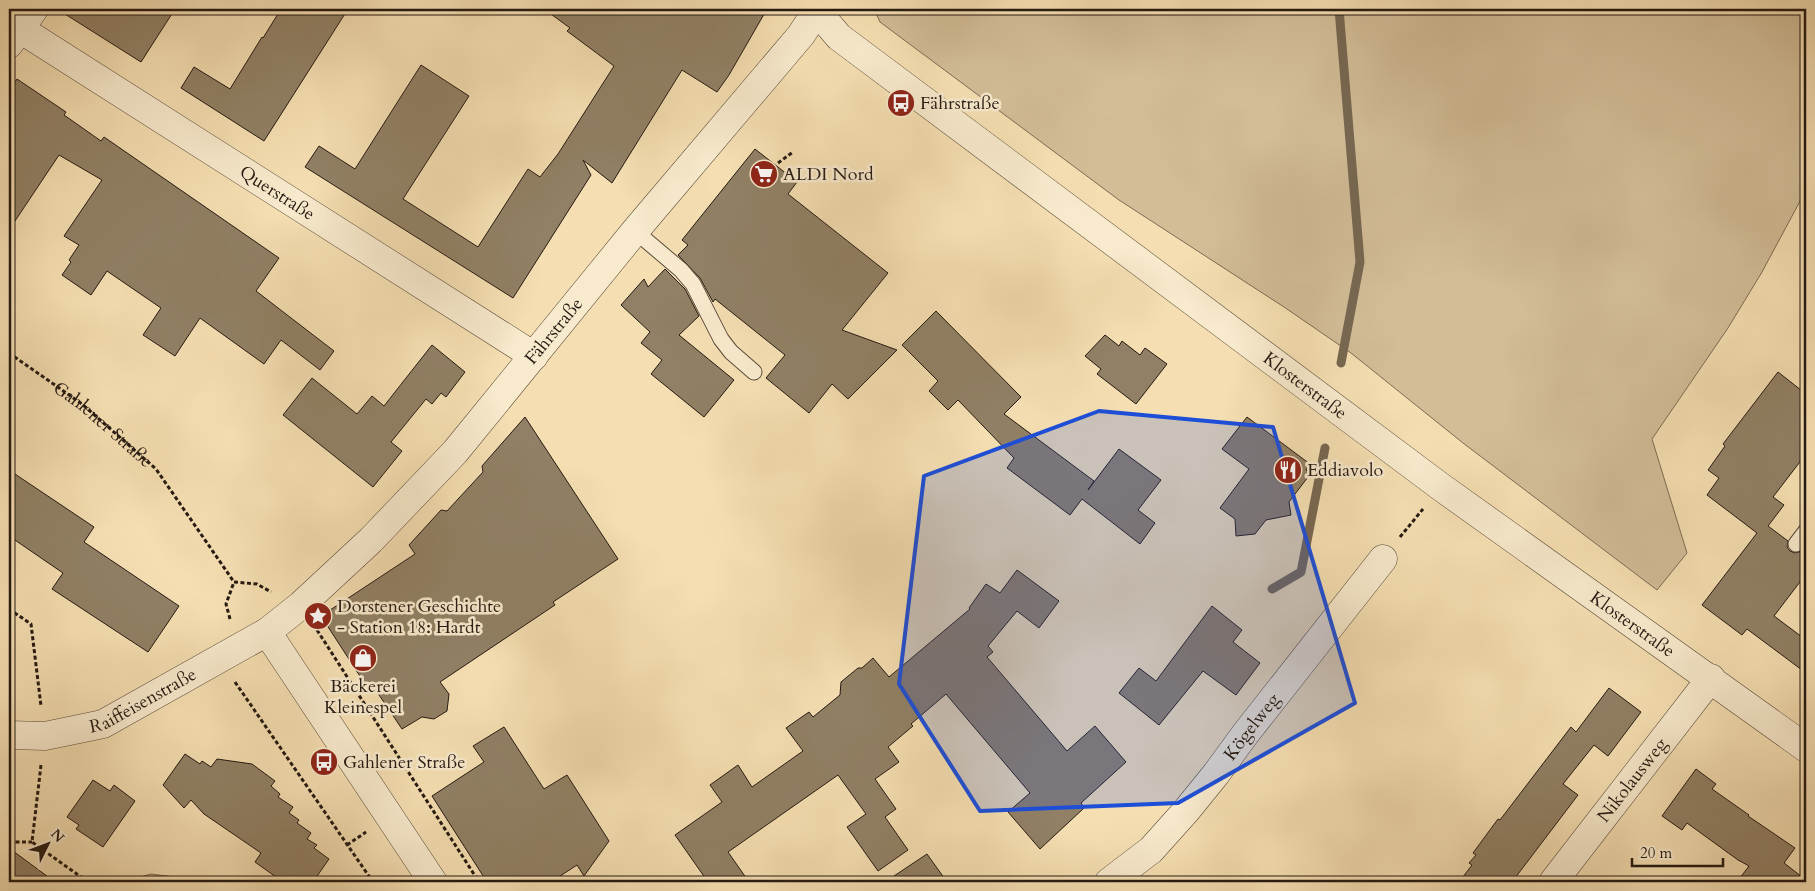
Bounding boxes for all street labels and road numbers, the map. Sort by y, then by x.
street label: Querstraße [234,160,320,227]
street label: Fährstraße [519,292,589,370]
street label: Klosterstraße [1258,346,1352,426]
street label: Gahlener Straße [48,376,158,473]
street label: Klosterstraße [1585,585,1680,663]
street label: Raiffeisenstraße [87,662,201,739]
street label: Kögelweg [1218,687,1286,766]
street label: Nikolausweg [1592,732,1674,828]

